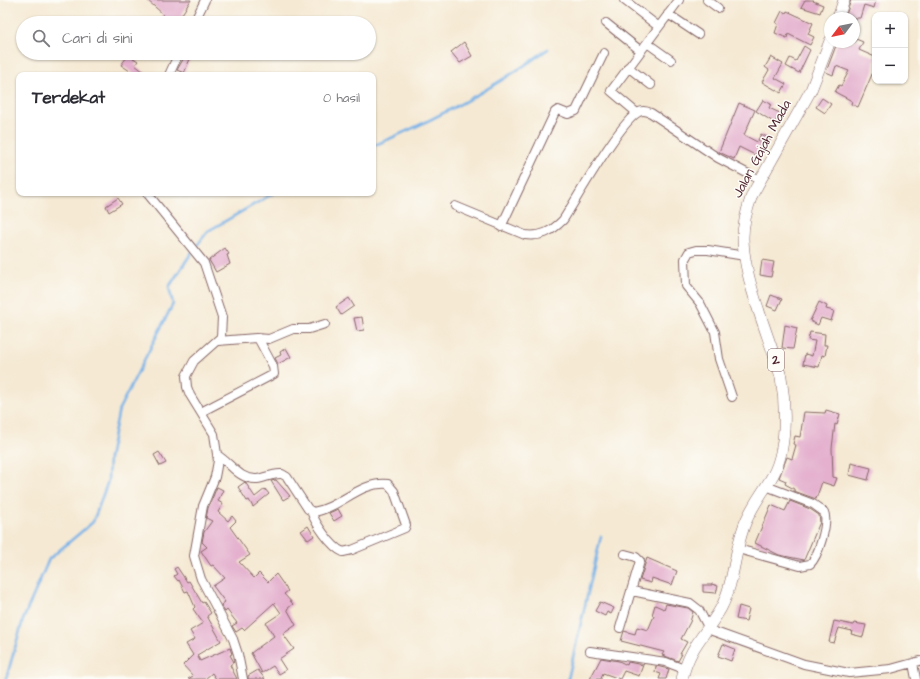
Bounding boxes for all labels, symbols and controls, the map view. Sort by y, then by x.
north arrow [824,12,860,48]
map controls [872,12,908,84]
button: + [872,12,908,48]
search box [16,16,376,60]
icon: search [30,27,52,49]
text: Cari di sini [62,28,132,49]
button: − [872,48,908,84]
text: Terdekat [32,86,105,110]
text: 0 hasil [323,89,360,107]
street label: Jalan Gajah Mada [728,96,796,202]
road number: 2 [768,349,784,371]

